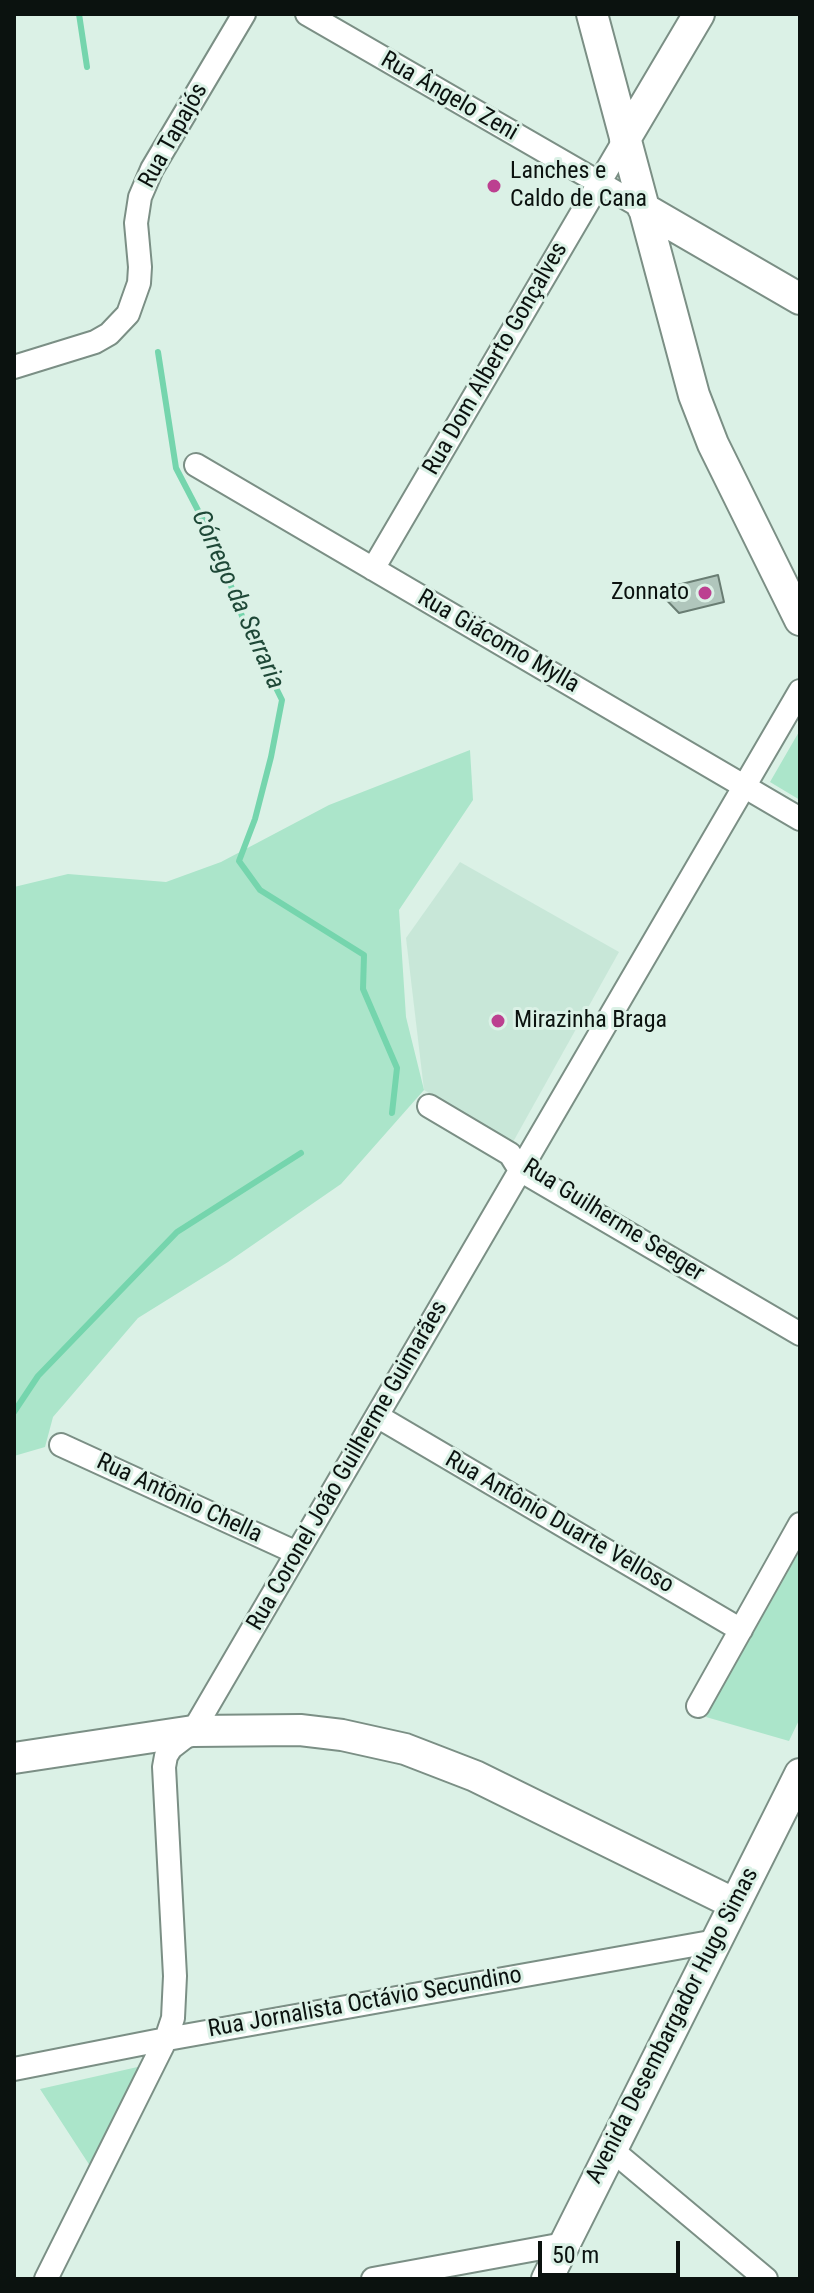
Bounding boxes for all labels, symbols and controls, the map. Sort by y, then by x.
street label: Rua Ângelo Zeni [375,46,523,148]
street label: Rua Tapajós [133,78,215,194]
place label: Lanches e Caldo de Cana [510,158,647,214]
marker: Lanches e Caldo de Cana [485,177,503,195]
street label: Rua Dom Alberto Gonçalves [418,238,574,480]
water label: Córrego da Serraria [184,506,290,694]
place label: Zonnato [611,579,689,607]
street label: Rua Giácomo Mylla [412,584,584,700]
marker: Zonnato [696,584,714,602]
place label: Mirazinha Braga [514,1007,667,1035]
marker: Mirazinha Braga [489,1012,507,1030]
street label: Rua Guilherme Seeger [517,1154,709,1288]
street label: Rua Coronel João Guilherme Guimarães [242,1296,454,1636]
street label: Rua Antônio Duarte Velloso [440,1446,678,1600]
street label: Rua Antônio Chella [92,1448,266,1550]
street label: Avenida Desembargador Hugo Simas [581,1863,765,2189]
street label: Rua Jornalista Octávio Secundino [206,1961,524,2045]
scale bar [542,2225,684,2275]
text: 50 m [552,2241,599,2269]

